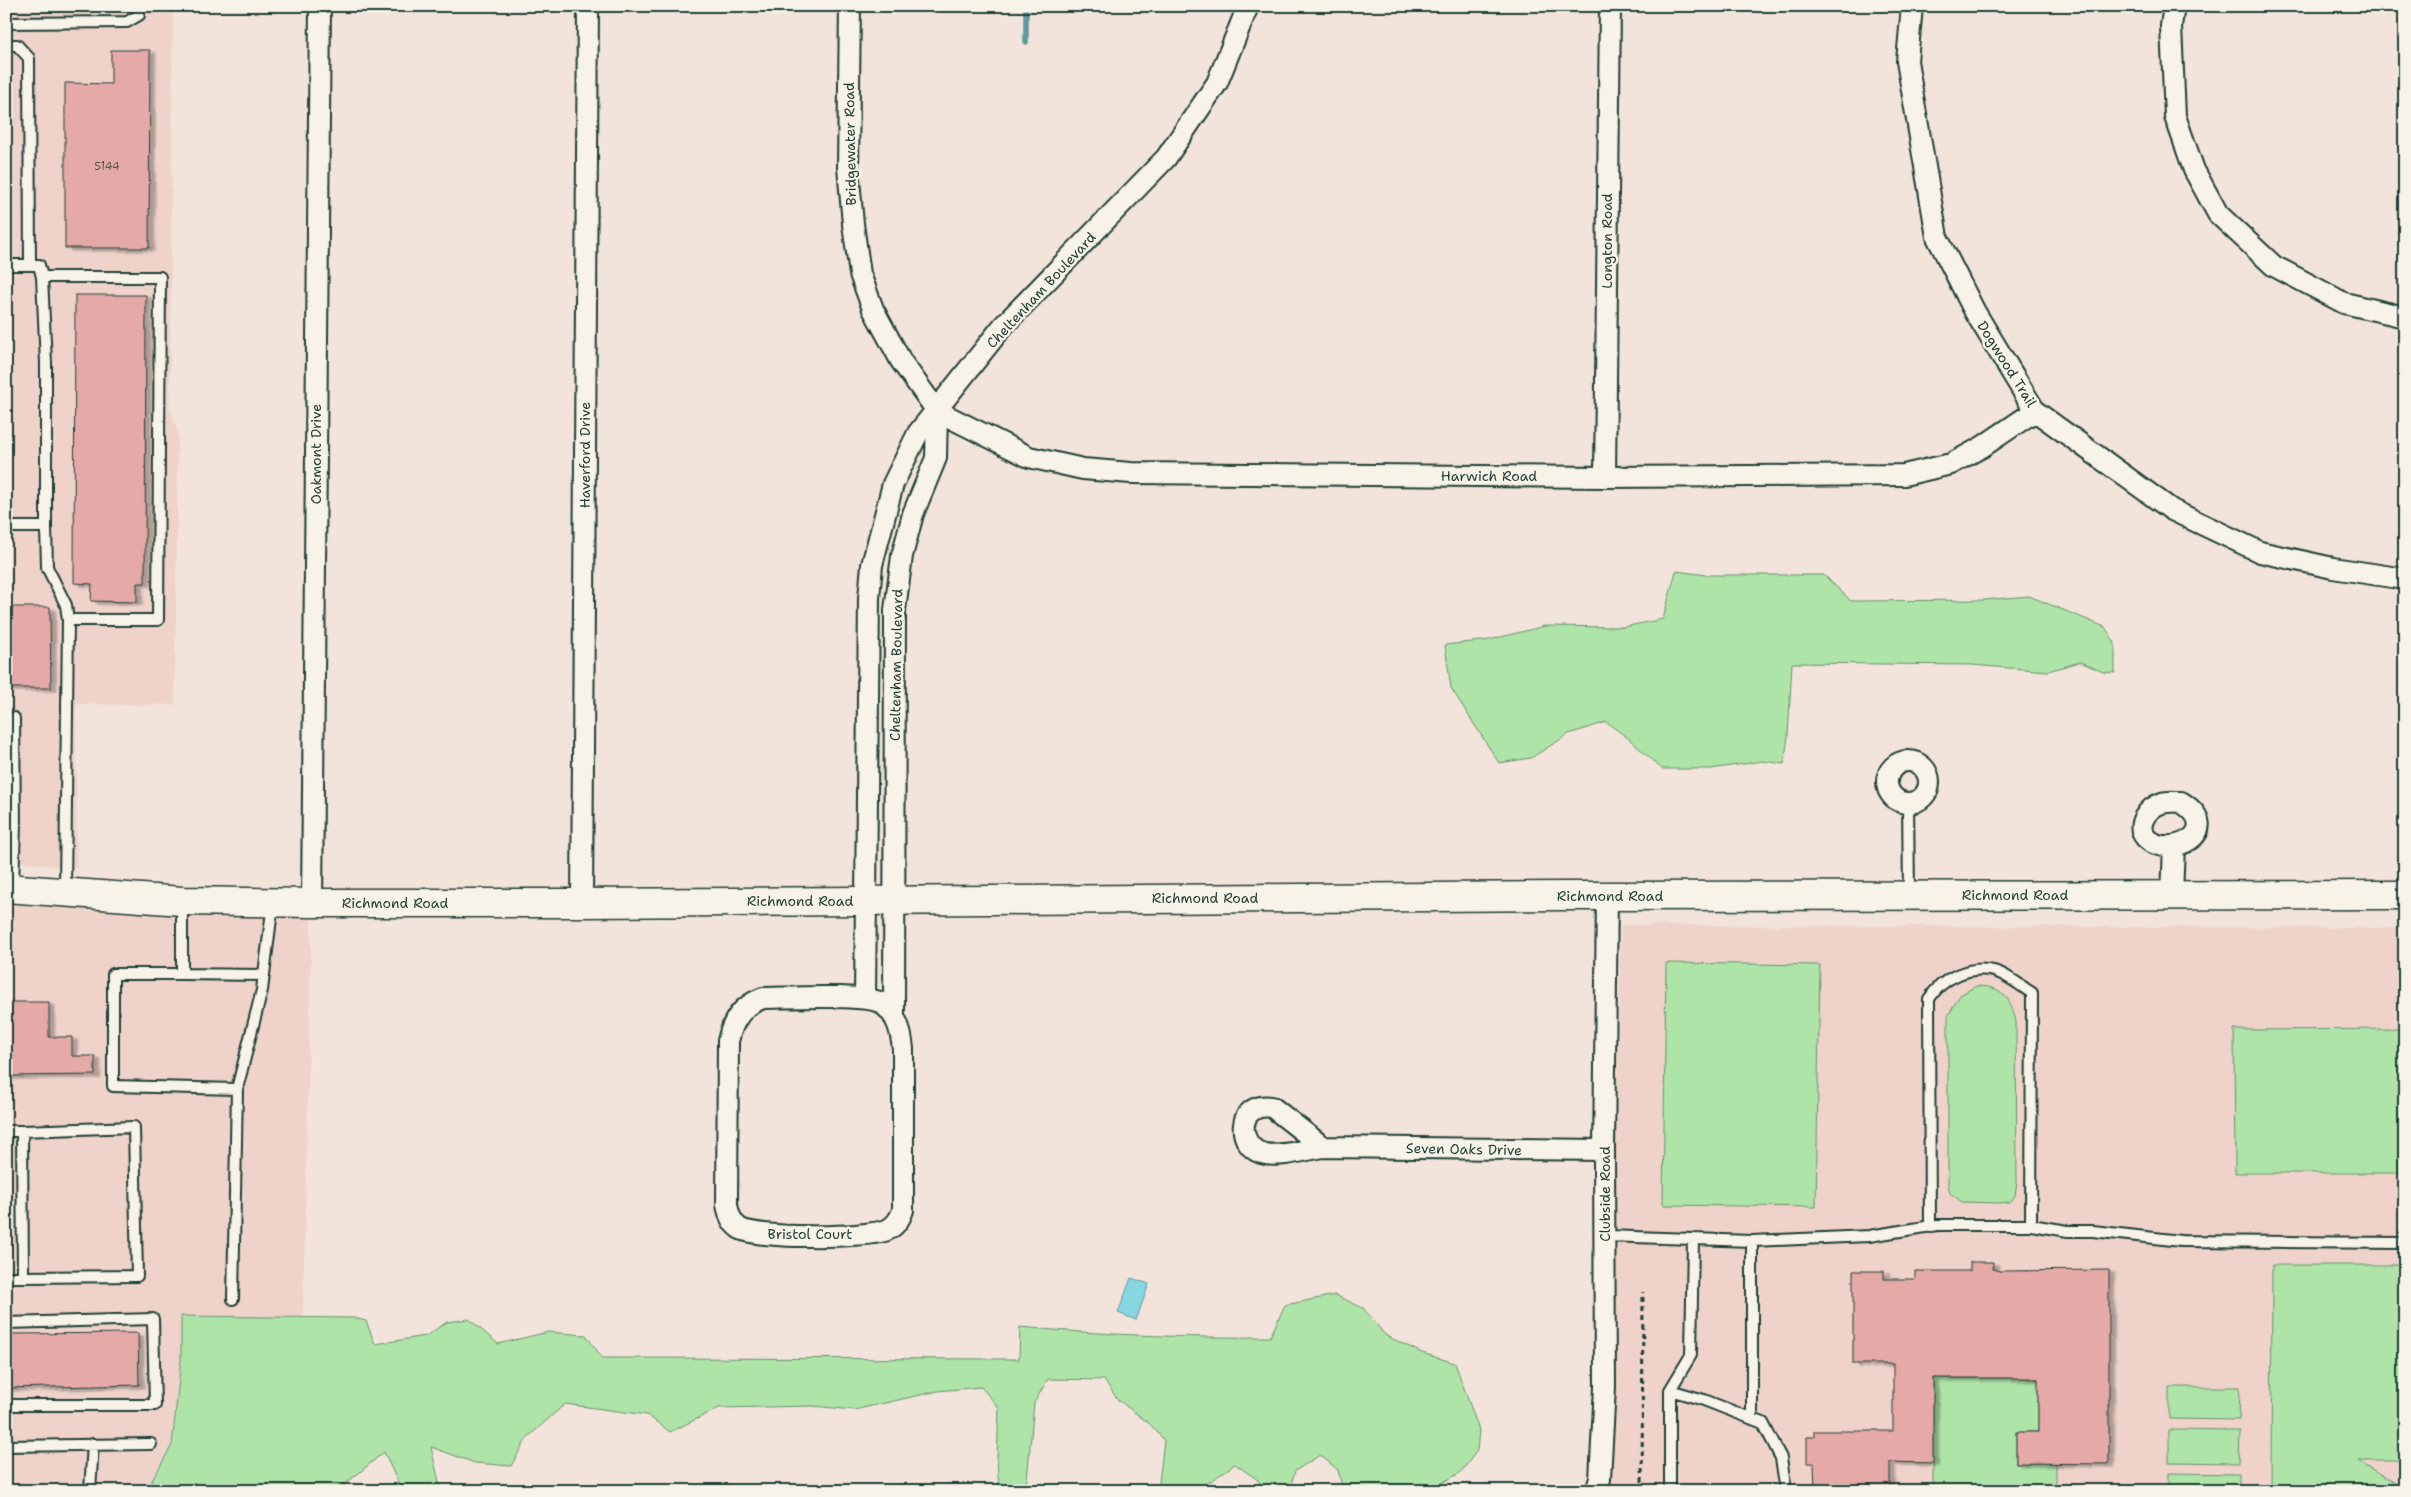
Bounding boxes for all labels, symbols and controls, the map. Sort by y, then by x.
street label: Bridgewater Road [840,82,860,206]
house number: 5144 [94,159,120,174]
street label: Longton Road [1598,193,1616,289]
street label: Cheltenham Boulevard [983,228,1100,352]
street label: Dogwood Trail [1973,317,2041,411]
street label: Haverford Drive [576,402,594,508]
street label: Oakmont Drive [307,404,325,504]
street label: Harwich Road [1441,467,1537,485]
street label: Cheltenham Boulevard [886,589,906,741]
street label: Richmond Road [1962,886,2068,904]
street label: Richmond Road [1557,887,1663,905]
street label: Richmond Road [1152,889,1258,907]
street label: Richmond Road [747,892,853,910]
street label: Richmond Road [342,894,448,912]
street label: Seven Oaks Drive [1406,1139,1522,1159]
street label: Clubside Road [1596,1146,1614,1242]
street label: Bristol Court [768,1225,852,1243]

